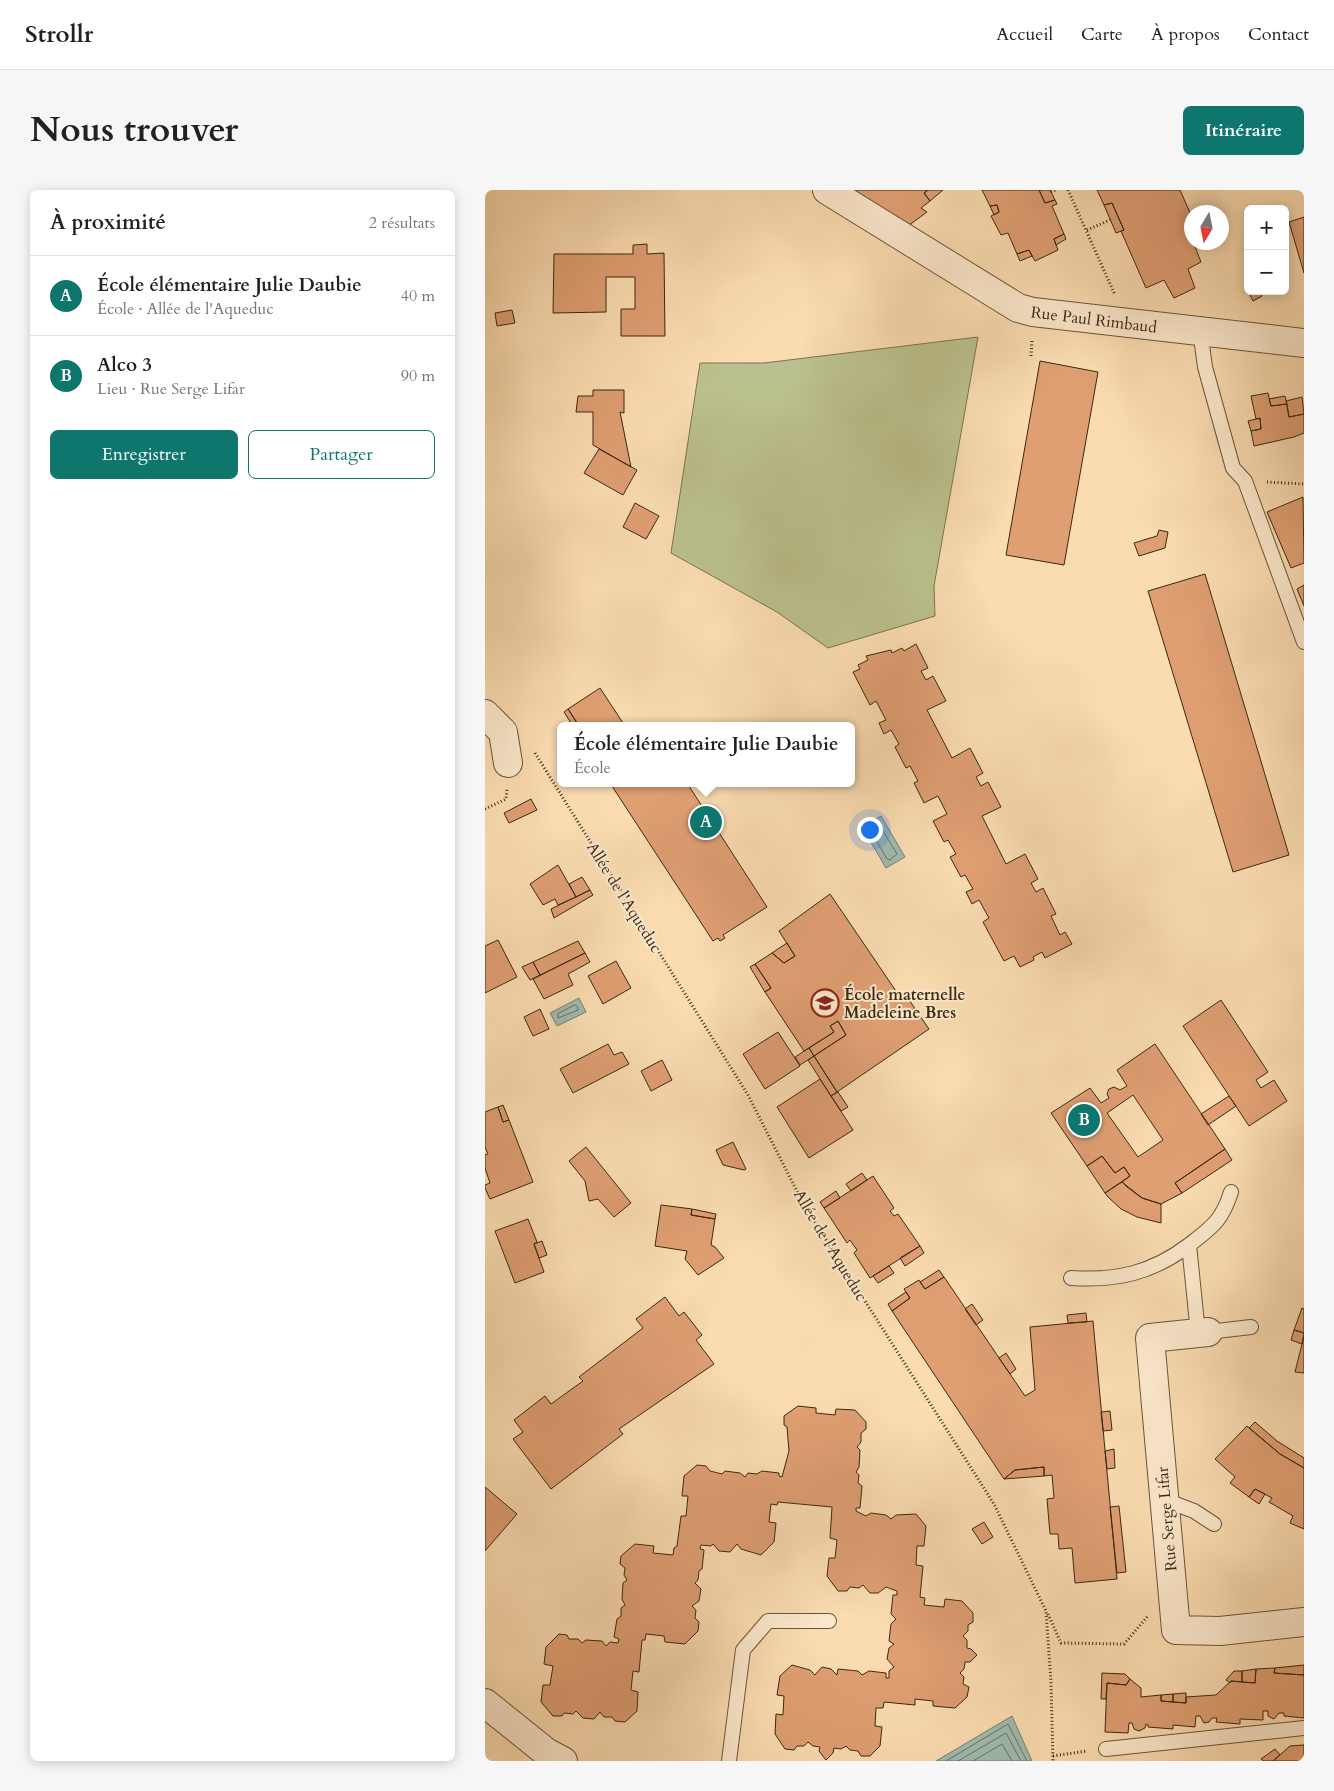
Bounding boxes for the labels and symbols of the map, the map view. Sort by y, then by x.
north arrow [1184,205,1229,250]
street label: Rue Paul Rimbaud [1030,301,1159,339]
pin: A [690,803,722,841]
your location [857,817,883,843]
street label: Allée de l'Aqueduc [581,838,667,957]
place label: École maternelle Madeleine Bres [844,983,966,1024]
school or university icon: École maternelle Madeleine Bres [810,988,840,1018]
pin: B [1068,1101,1100,1139]
street label: Allée de l'Aqueduc [788,1186,872,1305]
street label: Rue Serge Lifar [1151,1466,1183,1572]

